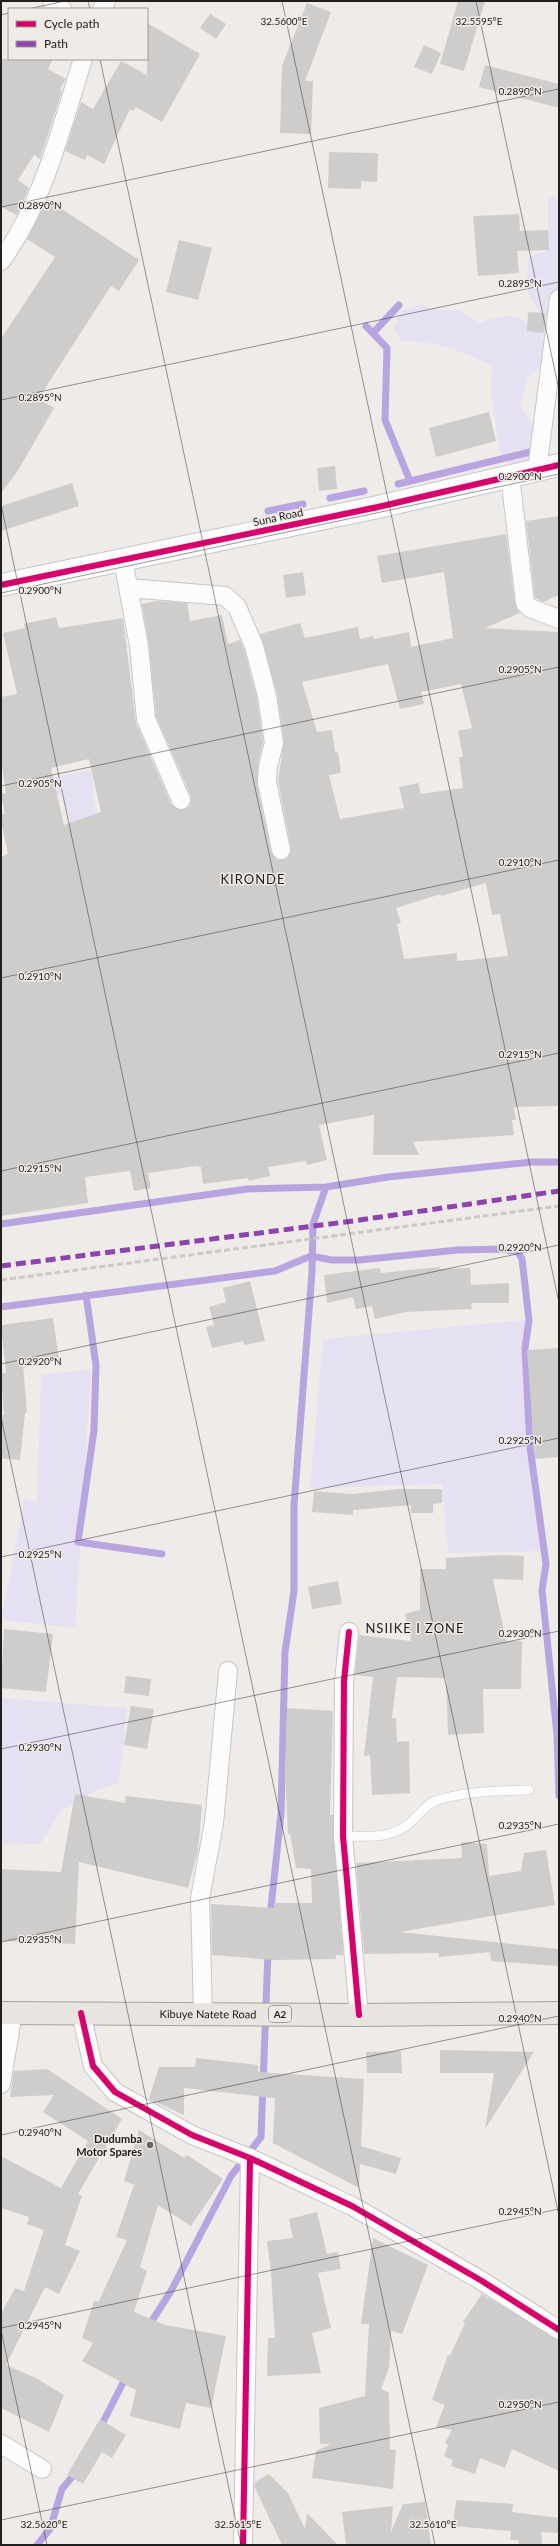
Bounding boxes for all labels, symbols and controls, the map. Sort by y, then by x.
legend [8,8,148,60]
text: 32.5600°E [260,15,308,27]
text: 32.5595°E [455,15,503,27]
text: Cycle path [44,16,99,31]
text: Path [44,36,68,51]
text: 0.2890°N [498,85,542,97]
text: 0.2890°N [18,199,62,211]
text: 0.2895°N [498,277,542,289]
text: 0.2895°N [18,391,62,403]
text: 0.2900°N [498,470,542,482]
street label: Suna Road [252,505,304,528]
text: 0.2900°N [18,584,62,596]
text: 0.2905°N [498,663,542,675]
text: 0.2905°N [18,777,62,789]
text: 0.2910°N [498,856,542,868]
district label: KIRONDE [220,871,286,887]
text: 0.2910°N [18,970,62,982]
text: 0.2915°N [498,1048,542,1060]
text: 0.2915°N [18,1162,62,1174]
text: 0.2920°N [498,1241,542,1253]
text: 0.2920°N [18,1355,62,1367]
text: 0.2925°N [498,1434,542,1446]
text: 0.2925°N [18,1548,62,1560]
district label: NSIIKE I ZONE [365,1620,465,1636]
text: 0.2930°N [498,1627,542,1639]
text: 0.2930°N [18,1741,62,1753]
text: 0.2935°N [498,1819,542,1831]
text: 0.2935°N [18,1933,62,1945]
road number: A2 [269,2006,291,2022]
street label: Kibuye Natete Road [160,2007,256,2020]
text: 0.2940°N [498,2012,542,2024]
text: 0.2940°N [18,2126,62,2138]
place label: Dudumba Motor Spares [76,2132,142,2158]
marker: Dudumba Motor Spares [145,2140,155,2150]
text: 0.2945°N [498,2205,542,2217]
text: 0.2945°N [18,2319,62,2331]
text: 0.2950°N [498,2398,542,2410]
text: 32.5620°E [20,2518,68,2530]
text: 32.5615°E [214,2518,262,2530]
text: 32.5610°E [409,2518,457,2530]

